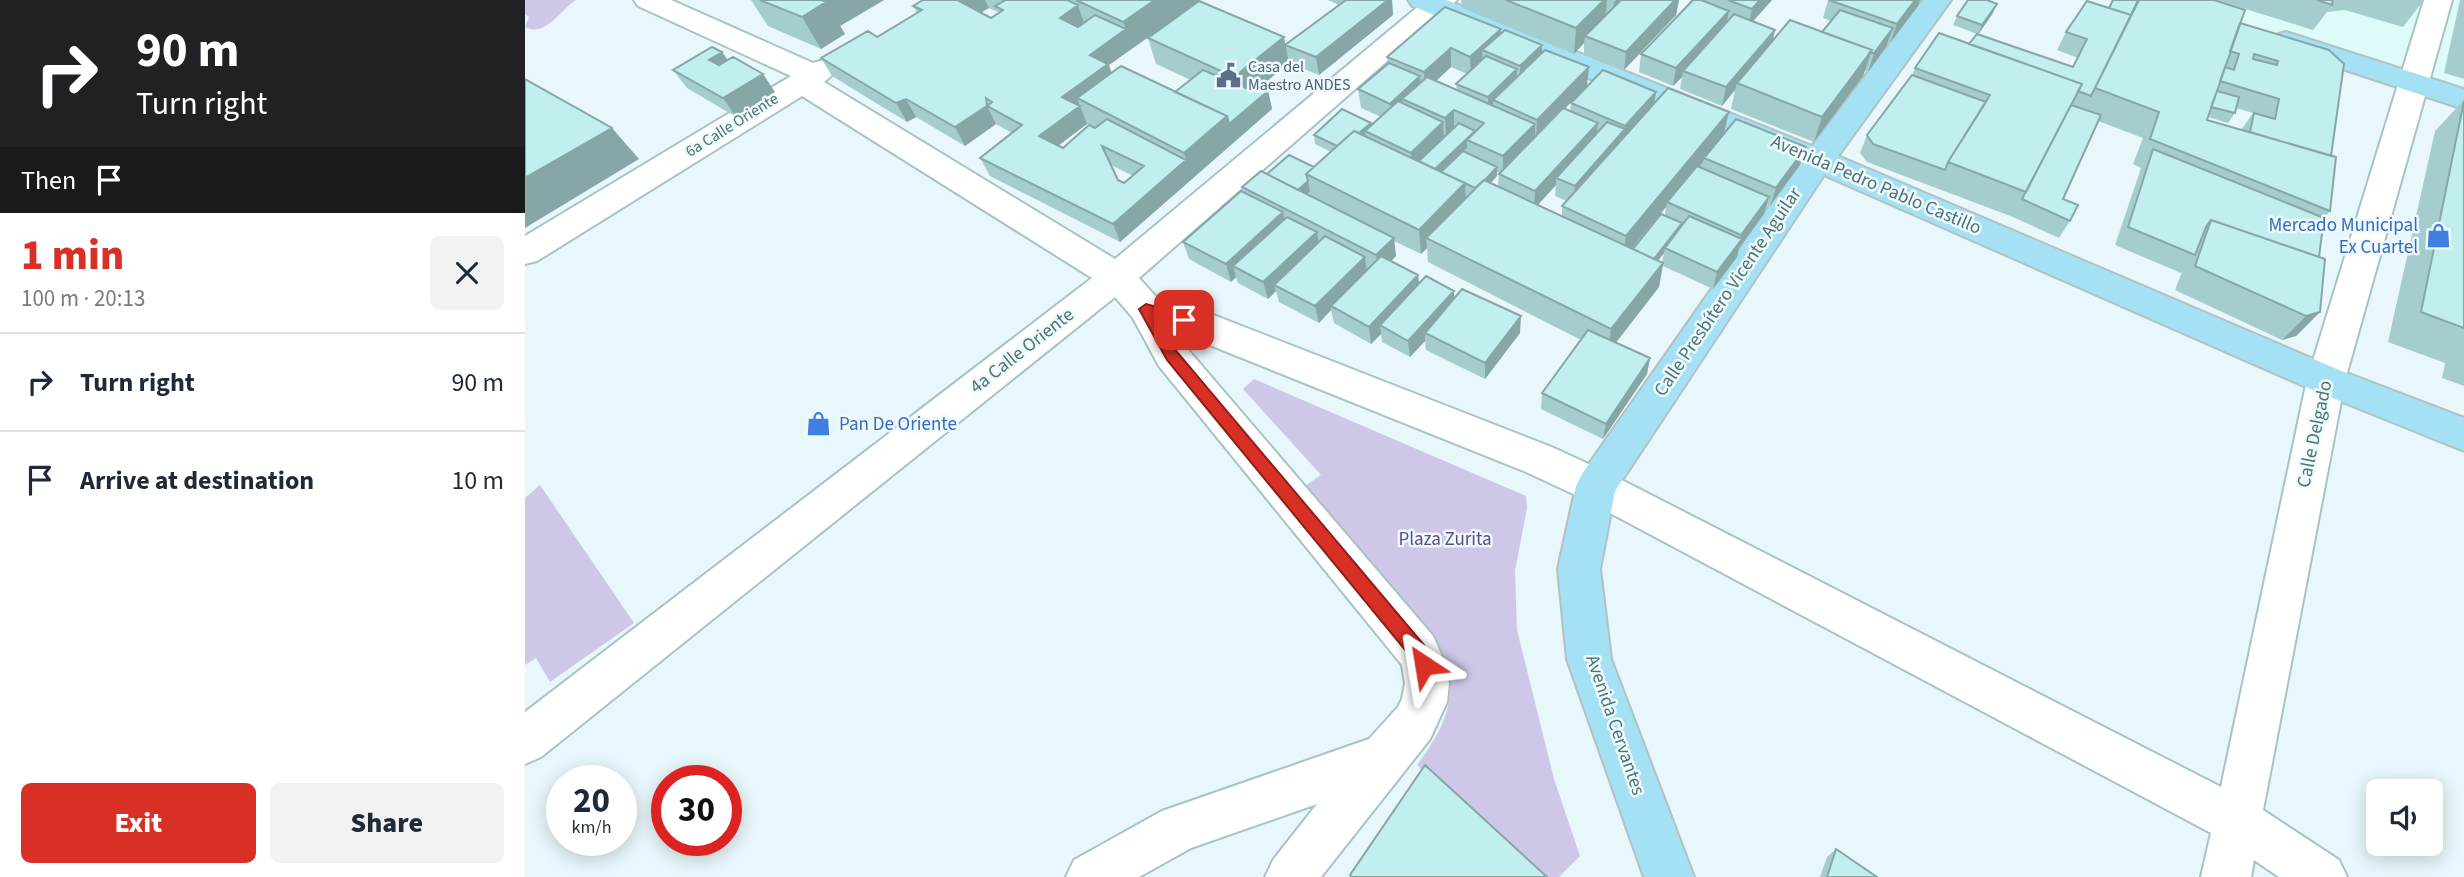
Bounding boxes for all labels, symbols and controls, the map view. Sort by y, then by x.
text: 90 m [136,16,240,86]
icon: right [21,28,112,119]
place label: Casa del Maestro ANDES [1248,56,1351,96]
public building icon: Casa del Maestro ANDES [1214,62,1242,90]
text: Turn right [136,81,267,127]
street label: 6a Calle Oriente [681,88,783,162]
street label: Avenida Pedro Pablo Castillo [1767,128,1985,242]
icon: arrive [90,161,128,199]
text: Then [21,162,76,199]
street label: Calle Presbítero Vicente Aguilar [1648,182,1808,402]
place label: Mercado Municipal Ex Cuartel [2268,212,2418,261]
shop icon: Mercado Municipal Ex Cuartel [2424,222,2452,250]
text: 1 min [21,226,124,286]
button: close [430,236,504,310]
text: 100 m · 20:13 [21,282,145,315]
pin [1154,290,1214,350]
icon: arrive [1165,301,1203,339]
street label: 4a Calle Oriente [964,302,1080,400]
icon: right [21,363,59,401]
text: Turn right [80,364,195,401]
text: 90 m [451,364,504,401]
street label: Calle Delgado [2290,378,2340,490]
shop icon: Pan De Oriente [805,410,833,438]
place label: Pan De Oriente [839,411,957,438]
icon: arrive [21,461,59,499]
text: Arrive at destination [80,462,314,499]
text: 10 m [451,462,504,499]
park label: Plaza Zurita [1398,526,1492,553]
position arrow [1387,628,1461,702]
street label: Avenida Cervantes [1578,651,1652,799]
speed limit sign: 30 [651,765,742,856]
text: 20 [573,776,610,826]
map controls [2366,779,2443,856]
button: sound [2366,779,2443,856]
button: Exit [21,783,256,863]
button: Share [270,783,504,863]
text: km/h [572,815,611,840]

